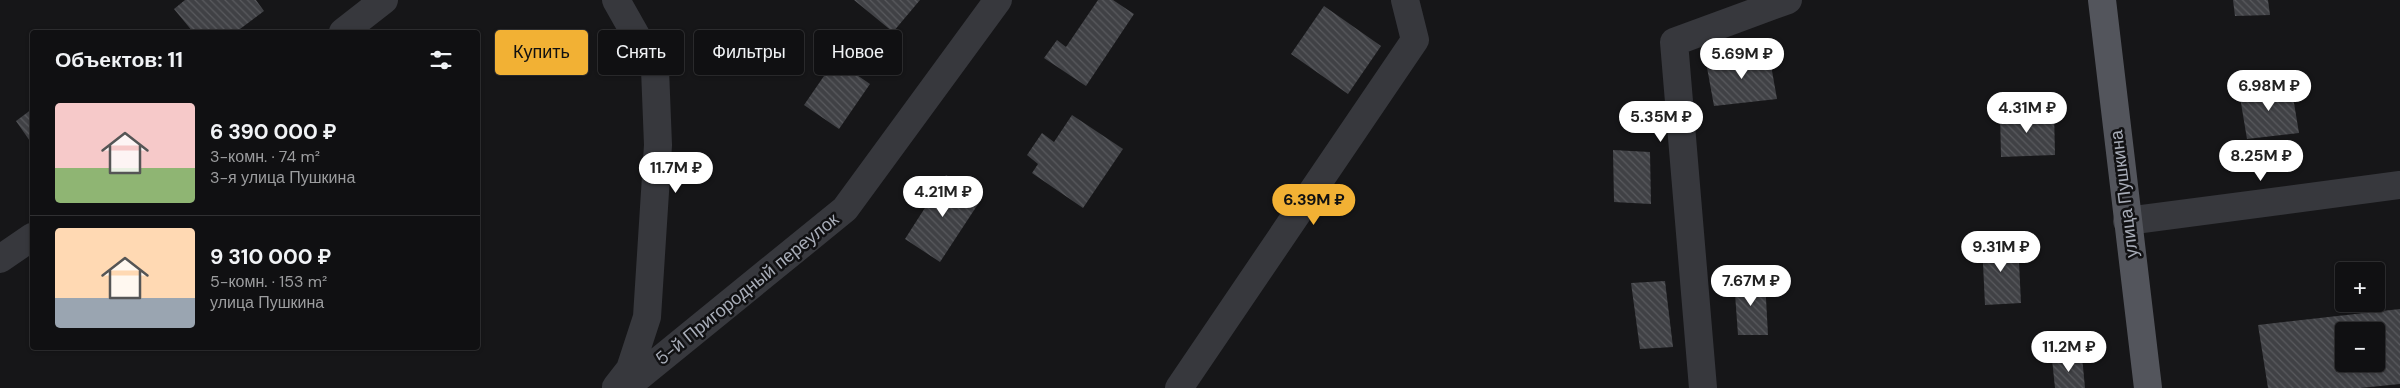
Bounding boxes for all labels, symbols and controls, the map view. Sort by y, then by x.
chip: Купить [495,30,588,75]
chip: Снять [598,30,684,75]
chip: Фильтры [694,30,804,75]
chip: Новое [814,30,902,75]
pin: 5.69M ₽ [1696,38,1788,80]
text: 5.69M ₽ [1711,43,1773,64]
text: Объектов: 11 [55,46,183,74]
icon: filters [427,46,455,74]
pin: 6.98M ₽ [2223,70,2315,112]
text: 6.98M ₽ [2238,75,2300,96]
pin: 4.31M ₽ [1981,92,2073,134]
text: 4.31M ₽ [1998,97,2056,118]
pin: 5.35M ₽ [1615,100,1707,143]
text: 5.35M ₽ [1630,106,1692,127]
text: 6 390 000 ₽ [210,118,337,146]
icon: home [95,123,155,183]
street label: улица Пушкина [2104,128,2144,259]
pin: 8.25M ₽ [2215,140,2307,182]
text: 8.25M ₽ [2230,145,2292,166]
text: 3-комн. · 74 m² [210,146,320,167]
pin: 11.7M ₽ [630,152,722,194]
text: 11.7M ₽ [650,157,702,178]
text: 3-я улица Пушкина [210,167,355,188]
pin: 4.21M ₽ [897,176,989,218]
text: 4.21M ₽ [914,181,972,202]
pin: 6.39M ₽ [1268,184,1360,226]
text: 6.39M ₽ [1283,189,1345,210]
street label: 5-й Пригородный переулок [650,207,844,371]
pin: 9.31M ₽ [1955,230,2047,273]
text: 9.31M ₽ [1972,236,2030,257]
text: 9 310 000 ₽ [210,243,331,271]
icon: home [95,248,155,308]
map controls [2335,262,2385,372]
button: + [2335,262,2385,312]
pin: 7.67M ₽ [1705,264,1797,307]
text: 7.67M ₽ [1722,270,1780,291]
text: 5-комн. · 153 m² [210,271,327,292]
text: улица Пушкина [210,292,324,313]
button: − [2335,322,2385,372]
pin: 11.2M ₽ [2023,330,2115,373]
text: 11.2M ₽ [2042,336,2096,357]

